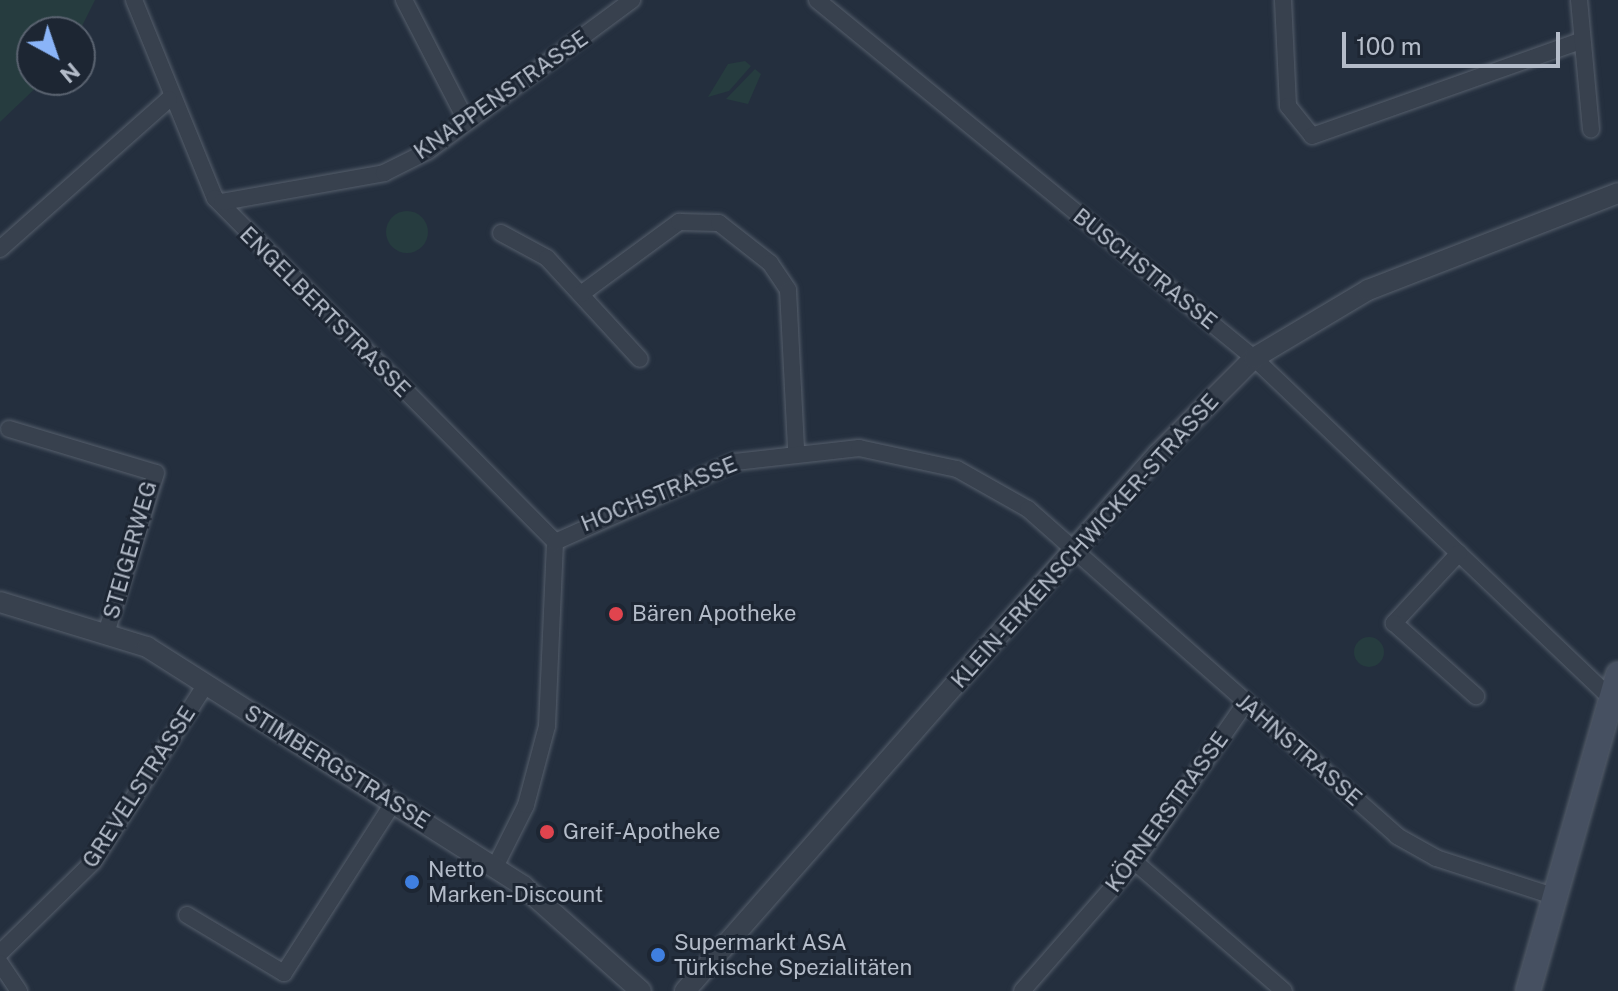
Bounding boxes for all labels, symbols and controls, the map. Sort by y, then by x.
north arrow [16,16,96,96]
scale bar [1346,16,1564,66]
street label: KNAPPENSTRASSE [409,25,593,165]
text: 100 m [1356,32,1422,60]
text: N [55,57,85,88]
street label: BUSCHSTRASSE [1068,203,1222,335]
street label: ENGELBERTSTRASSE [234,221,416,403]
street label: KLEIN-ERKENSCHWICKER-STRASSE [946,388,1224,694]
street label: HOCHSTRASSE [577,451,741,537]
street label: STEIGERWEG [98,478,162,622]
place label: Bären Apotheke [632,601,797,627]
marker: Bären Apotheke [607,605,625,623]
street label: JAHNSTRASSE [1231,688,1367,812]
street label: STIMBERGSTRASSE [239,699,435,835]
street label: GREVELSTRASSE [77,701,201,873]
street label: KÖRNERSTRASSE [1100,727,1234,897]
place label: Greif-Apotheke [563,819,720,845]
marker: Greif-Apotheke [538,823,556,841]
place label: Netto Marken-Discount [428,856,603,908]
marker: Netto Marken-Discount [403,873,421,891]
place label: Supermarkt ASA Türkische Spezialitäten [674,929,912,980]
marker: Supermarkt ASA Türkische Spezialitäten [649,946,667,964]

